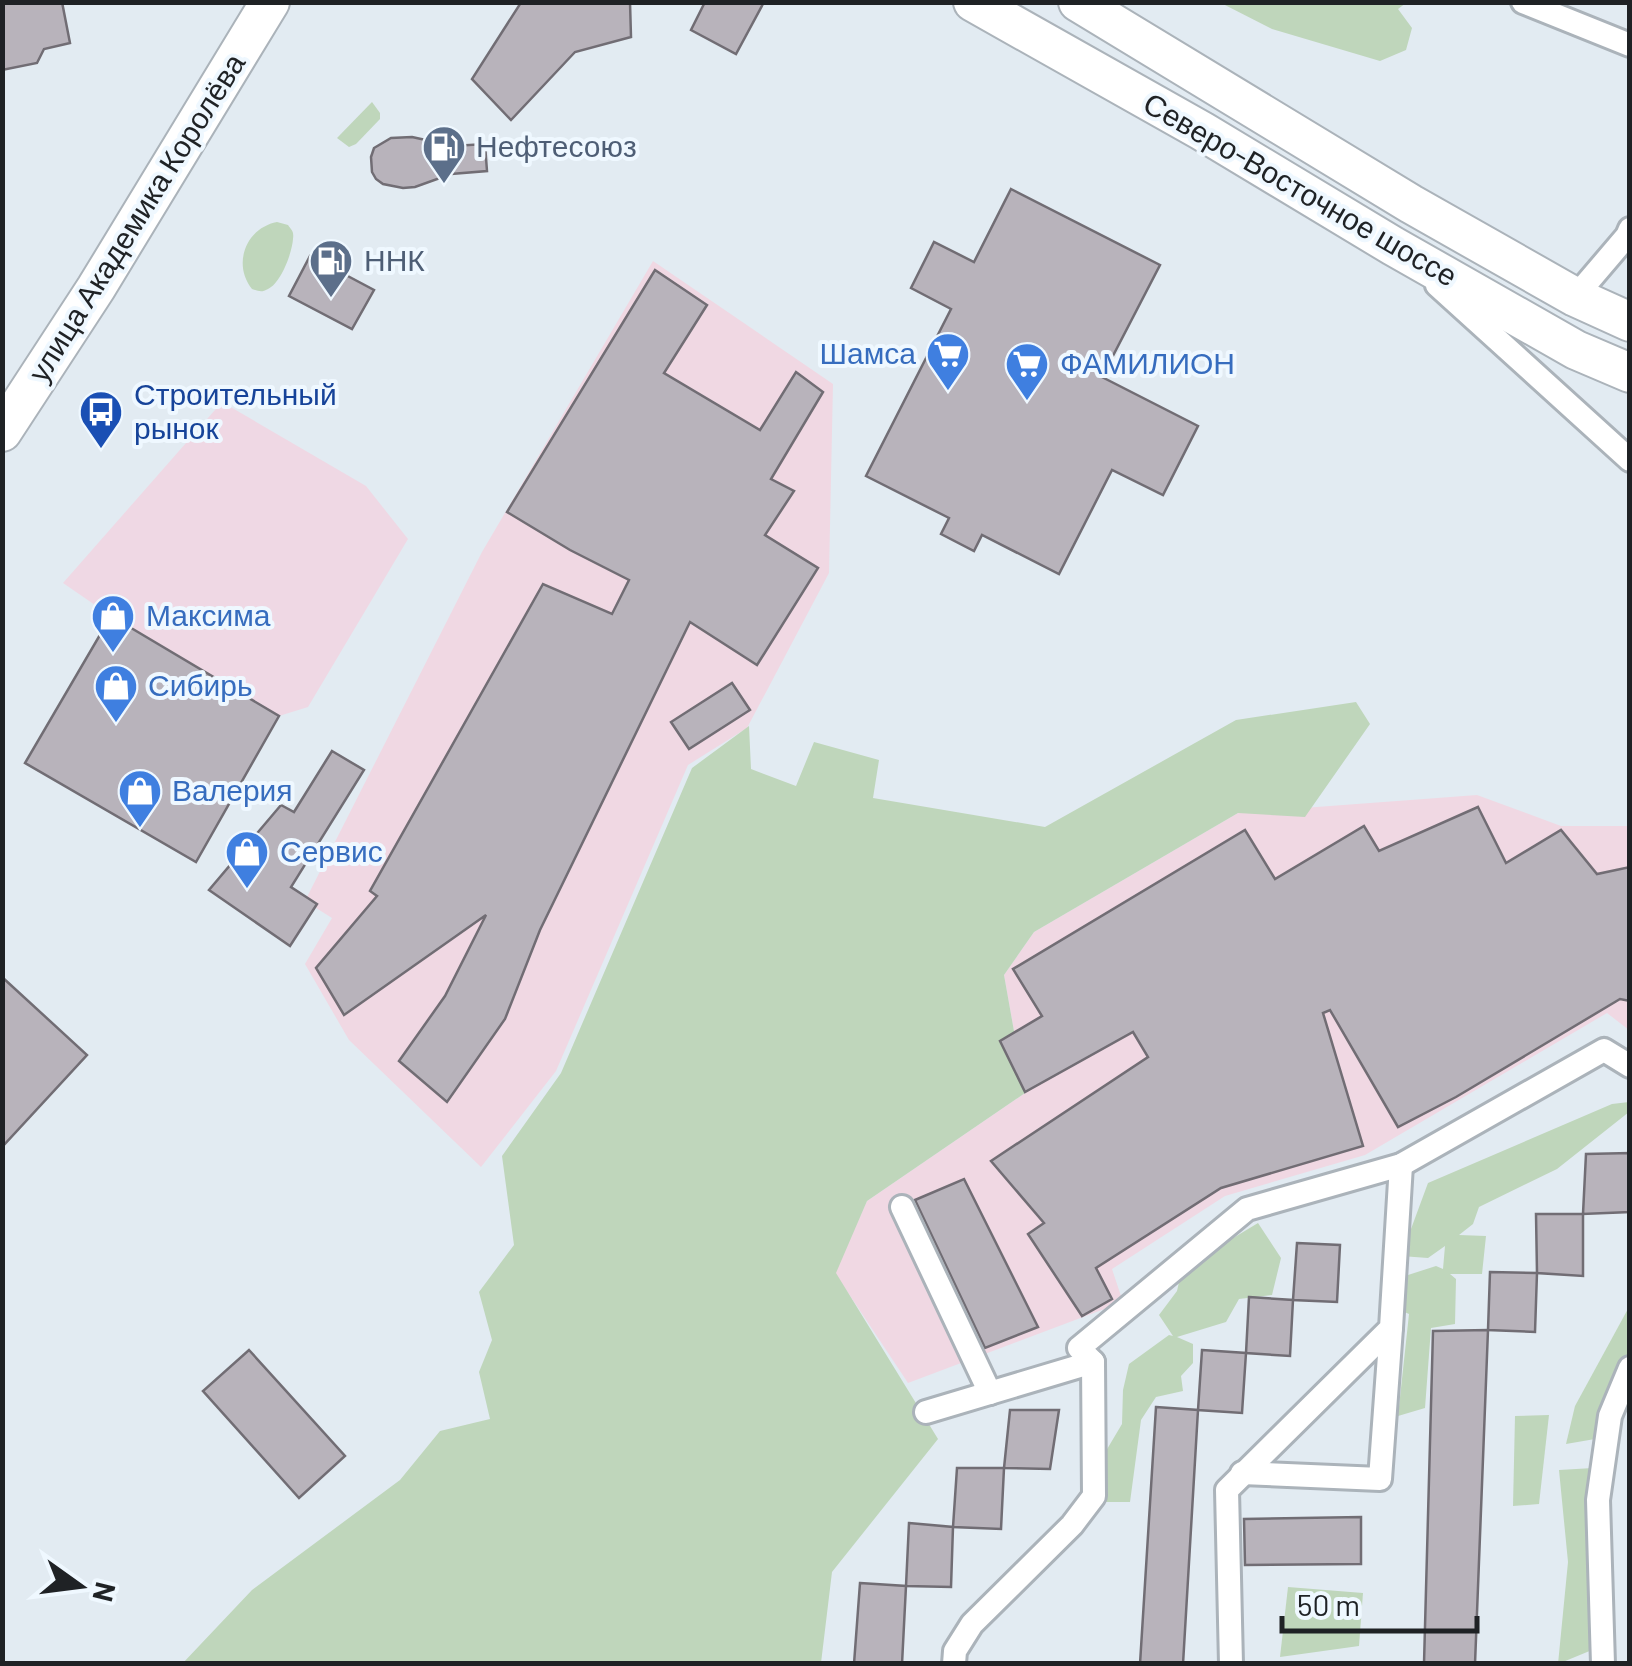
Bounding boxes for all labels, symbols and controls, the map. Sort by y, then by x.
street label: улица Академика Королёва [19,46,252,388]
street label: Северо-Восточное шоссе [1138,84,1464,293]
fuel station icon: Нефтесоюз [421,124,467,185]
place label: Нефтесоюз [476,127,637,163]
fuel station icon: ННК [308,238,354,299]
place label: ННК [364,241,425,277]
supermarket icon: Шамса [925,331,971,392]
place label: Шамса [820,334,916,370]
supermarket icon: ФАМИЛИОН [1004,341,1050,402]
place label: ФАМИЛИОН [1060,344,1235,380]
place label: Строительный рынок [134,375,337,445]
bus stop icon: Строительный рынок [78,389,124,450]
shop icon: Максима [90,593,136,654]
place label: Максима [146,596,271,632]
shop icon: Сибирь [93,663,139,724]
place label: Сибирь [148,666,253,702]
shop icon: Валерия [117,768,163,829]
place label: Валерия [172,771,293,807]
shop icon: Сервис [224,829,270,890]
place label: Сервис [280,832,383,868]
north arrow [30,1536,130,1636]
scale bar [1282,1571,1477,1633]
text: N [86,1579,124,1605]
text: 50 m [1297,1586,1360,1622]

